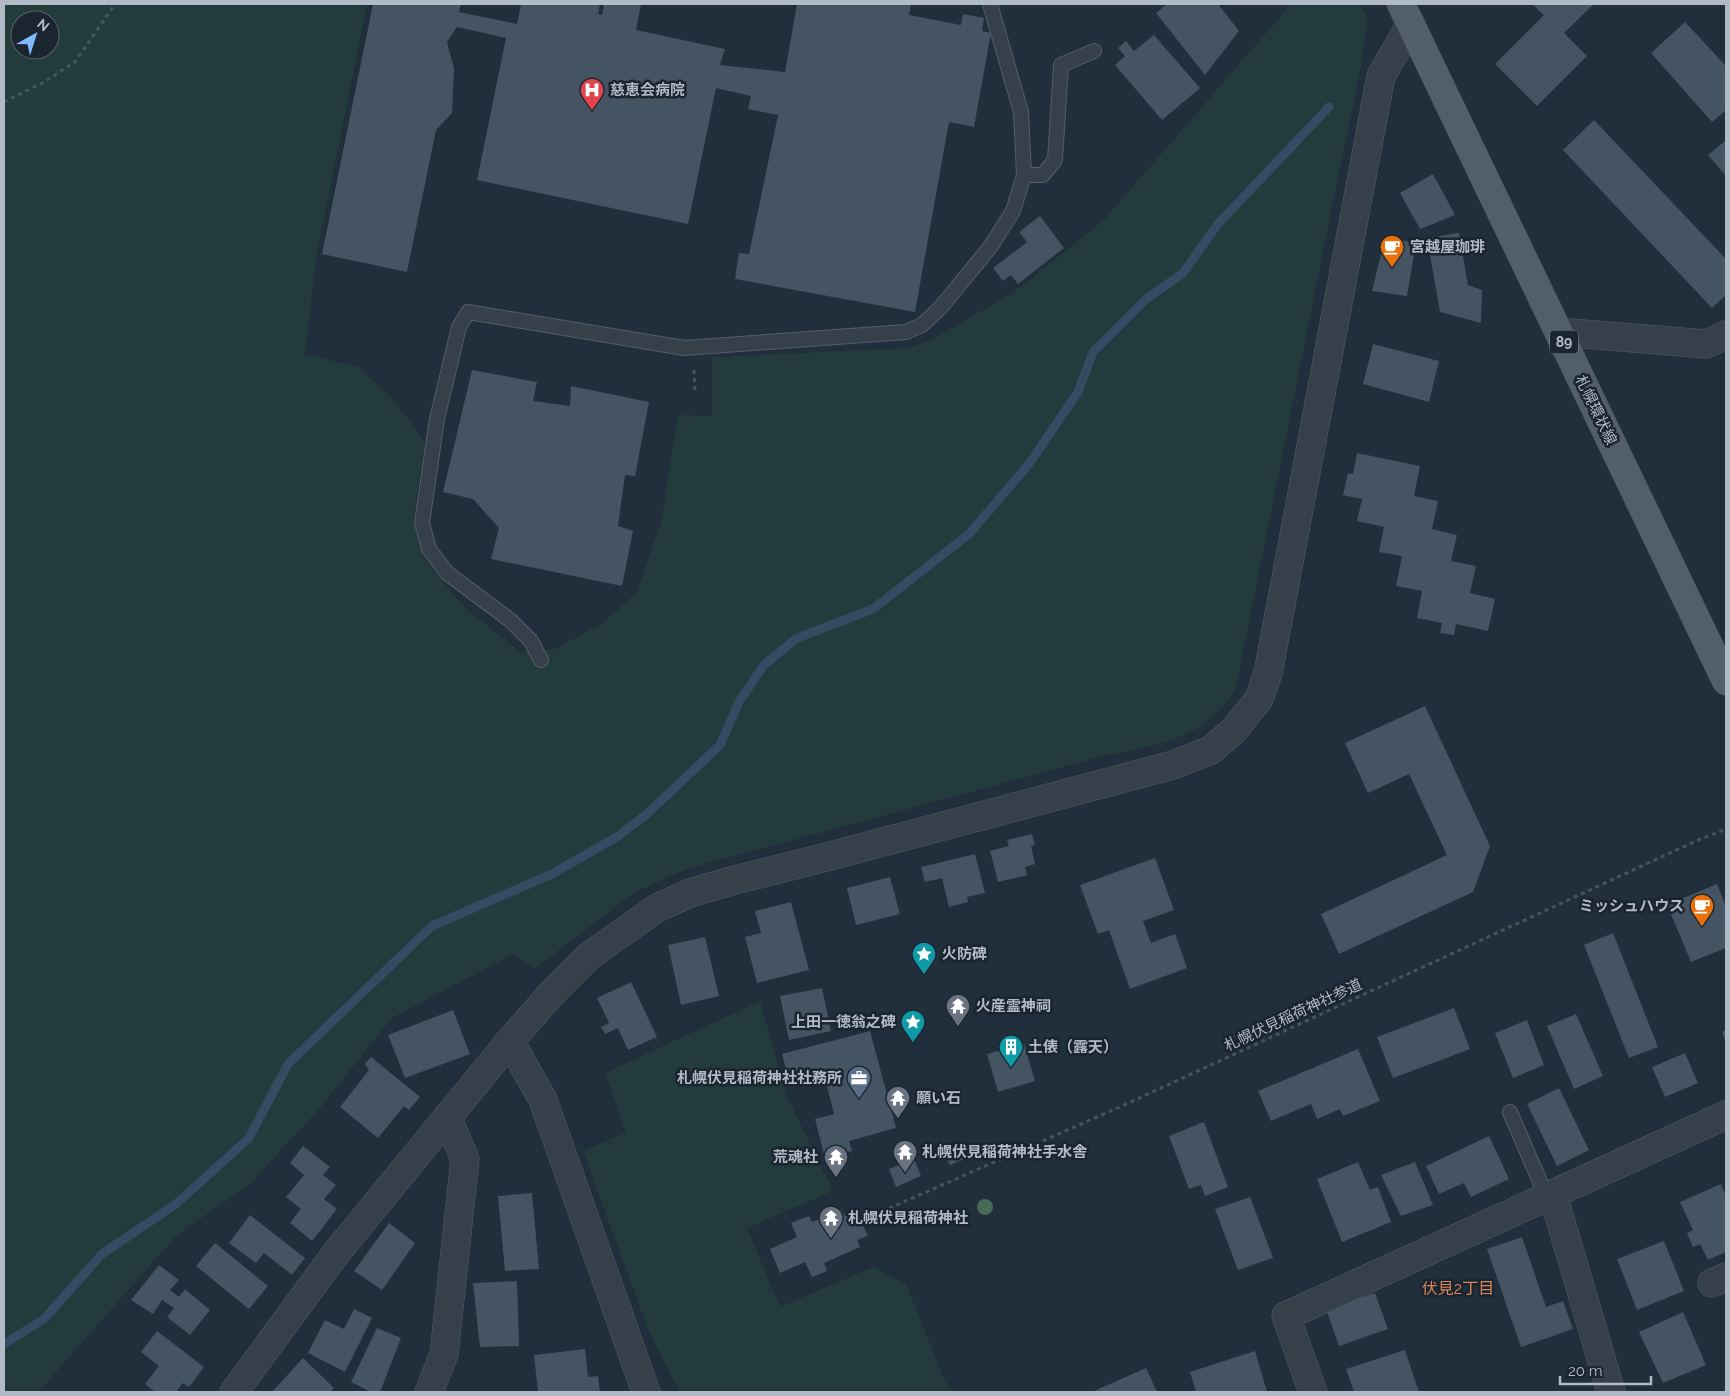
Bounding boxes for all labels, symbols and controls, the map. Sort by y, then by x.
north arrow [10,10,60,60]
text: N [34,15,52,34]
hospital icon: 慈恵会病院 [579,77,605,111]
place label: 慈恵会病院 [610,81,685,99]
cafe icon: 宮越屋珈琲 [1379,234,1405,268]
place label: 宮越屋珈琲 [1410,238,1485,256]
road number: 89 [1550,331,1578,354]
street label: 札幌環状線 [1571,372,1621,448]
cafe icon: ミッシュハウス [1689,893,1715,927]
place label: ミッシュハウス [1579,897,1684,915]
place icon: 火防碑 [911,941,937,975]
place label: 火防碑 [942,945,987,963]
street label: 札幌伏見稲荷神社参道 [1221,975,1365,1055]
temple icon: 火産霊神祠 [945,993,971,1027]
place label: 火産霊神祠 [976,997,1051,1015]
place icon: 上田一徳翁之碑 [900,1009,926,1043]
place label: 上田一徳翁之碑 [791,1013,896,1031]
building icon: 土俵（露天） [998,1034,1024,1068]
place label: 土俵（露天） [1028,1038,1118,1056]
office icon: 札幌伏見稲荷神社社務所 [846,1065,872,1099]
place label: 札幌伏見稲荷神社社務所 [677,1069,842,1087]
temple icon: 願い石 [885,1085,911,1119]
place label: 願い石 [916,1089,961,1107]
temple icon: 札幌伏見稲荷神社手水舎 [892,1139,918,1173]
place label: 札幌伏見稲荷神社手水舎 [922,1143,1088,1161]
temple icon: 荒魂社 [823,1144,849,1178]
place label: 荒魂社 [773,1148,818,1166]
temple icon: 札幌伏見稲荷神社 [818,1205,844,1239]
place label: 札幌伏見稲荷神社 [848,1209,968,1227]
district label: 伏見2丁目 [1422,1279,1494,1298]
scale bar [1560,1354,1651,1386]
text: 20 m [1568,1362,1603,1380]

